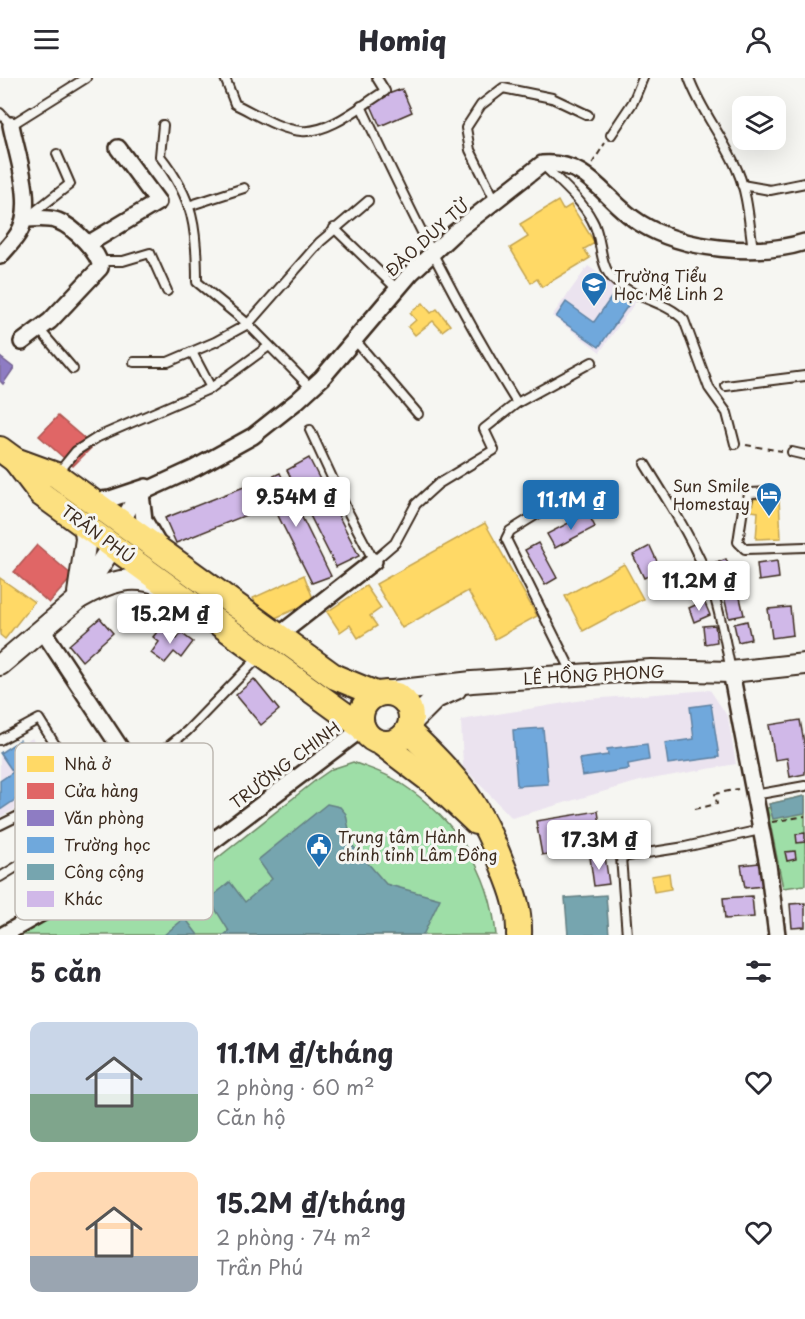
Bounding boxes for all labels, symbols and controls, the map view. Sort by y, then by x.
text: Homiq [359,19,446,60]
icon: menu [30,23,63,56]
icon: person [742,23,775,56]
map controls [732,96,786,150]
button: layers [732,96,786,150]
street label: ĐÀO DUY TỪ [379,192,475,281]
place label: Trường Tiểu Học Mê Linh 2 [614,263,724,305]
school or university icon: Trường Tiểu Học Mê Linh 2 [579,270,609,308]
place label: Sun Smile Homestay [673,473,750,515]
pin: 9.54M ₫ [241,477,351,528]
pin: 11.1M ₫ [516,480,626,531]
hotel icon: Sun Smile Homestay [754,480,784,518]
text: 9.54M ₫ [256,481,336,511]
text: 11.1M ₫ [537,484,605,514]
street label: TRẦN PHÚ [57,498,140,568]
pin: 11.2M ₫ [644,561,754,612]
text: 11.2M ₫ [662,565,736,595]
pin: 15.2M ₫ [115,594,225,645]
text: 15.2M ₫ [131,598,209,628]
street label: LÊ HỒNG PHONG [523,658,665,690]
street label: TRƯỜNG CHINH [224,715,345,814]
legend [15,743,213,920]
text: Nhà ở [64,751,111,775]
text: Cửa hàng [64,778,138,802]
text: Văn phòng [64,805,145,829]
pin: 17.3M ₫ [544,820,654,871]
place label: Trung tâm Hành chính tỉnh Lâm Đồng [338,824,498,866]
text: 17.3M ₫ [561,824,637,854]
public building icon: Trung tâm Hành chính tỉnh Lâm Đồng [304,831,334,869]
text: Trường học [64,832,150,856]
text: Công cộng [64,859,145,883]
text: Khác [64,886,103,910]
text: 5 căn [30,952,102,991]
icon: filters [742,955,775,988]
text: 11.1M ₫/tháng [216,1033,393,1072]
icon: home [78,1046,150,1118]
icon: heart [742,1066,775,1099]
text: 2 phòng · 60 m² [216,1072,375,1102]
text: Căn hộ [216,1102,286,1132]
text: 15.2M ₫/tháng [216,1183,406,1222]
icon: home [78,1196,150,1268]
icon: heart [742,1216,775,1249]
text: 2 phòng · 74 m² [216,1222,371,1252]
text: Trần Phú [216,1252,303,1282]

